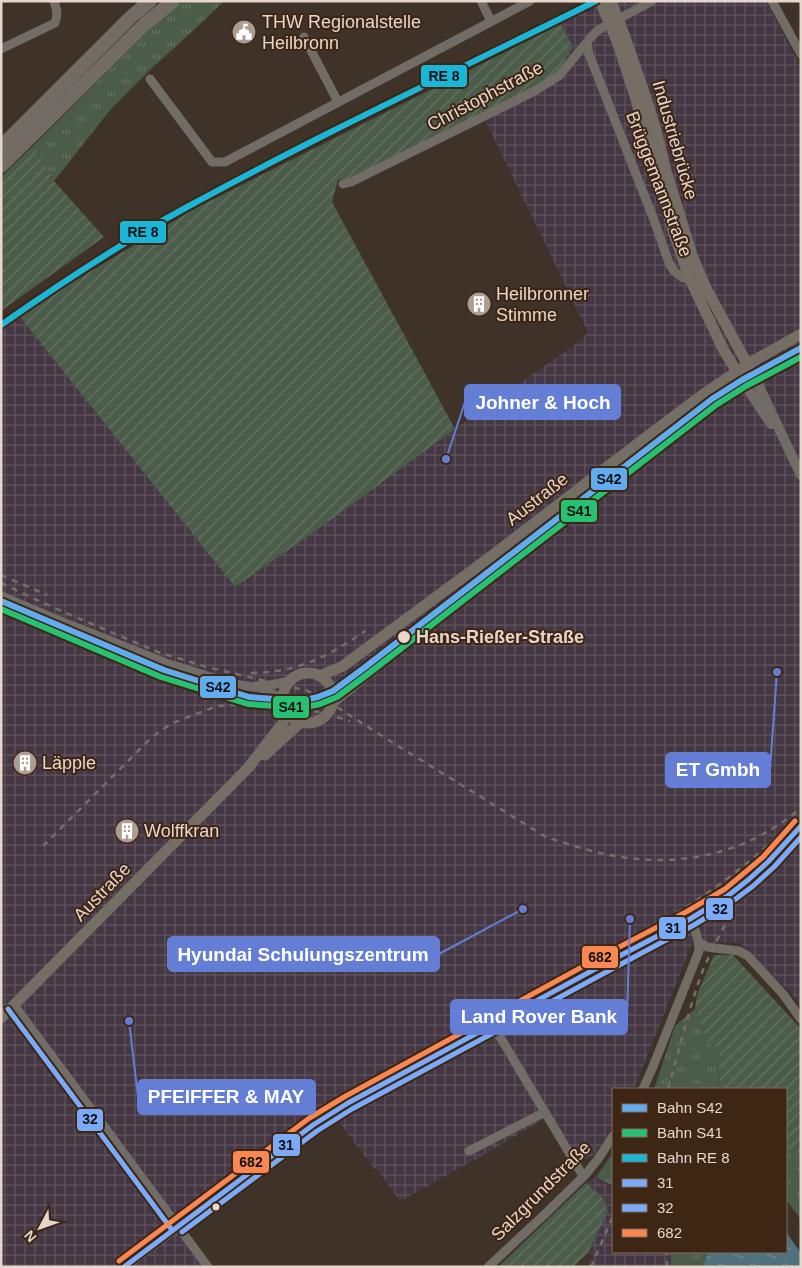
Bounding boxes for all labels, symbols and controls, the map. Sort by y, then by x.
place label: THW Regionalstelle Heilbronn [262,12,421,53]
public building icon: THW Regionalstelle Heilbronn [231,19,257,45]
street label: Christophstraße [424,57,546,135]
line badge: RE 8 [420,64,468,88]
text: RE 8 [428,68,460,84]
street label: Industriebrücke [648,78,702,202]
street label: Brüggemannstraße [622,108,696,260]
line badge: RE 8 [119,220,167,244]
text: RE 8 [127,224,159,240]
place label: Heilbronner Stimme [496,284,589,325]
building icon: Heilbronner Stimme [466,291,492,317]
callout: Johner & Hoch [465,385,620,419]
text: Johner & Hoch [475,392,611,413]
line badge: S42 [590,467,628,491]
street label: Austraße [502,469,572,529]
text: S42 [597,471,622,487]
line badge: S41 [560,499,598,523]
text: S41 [567,503,592,519]
place label: Hans-Rießer-Straße [416,627,584,647]
marker: Hans-Rießer-Straße [396,629,412,645]
line badge: S42 [199,675,237,699]
text: S42 [206,679,231,695]
line badge: S41 [272,695,310,719]
text: S41 [279,699,304,715]
building icon: Läpple [12,750,38,776]
place label: Läpple [42,753,96,773]
callout: ET Gmbh [666,753,770,787]
text: ET Gmbh [676,759,760,780]
building icon: Wolffkran [114,818,140,844]
place label: Wolffkran [144,821,219,841]
street label: Austraße [69,859,135,925]
line badge: 32 [705,897,734,921]
text: 32 [712,901,728,917]
line badge: 31 [658,916,687,940]
text: 31 [665,920,681,936]
callout: Hyundai Schulungszentrum [168,937,439,971]
text: Hyundai Schulungszentrum [177,944,429,965]
line badge: 682 [581,945,619,969]
text: 682 [588,949,612,965]
callout: Land Rover Bank [451,1000,627,1034]
text: Land Rover Bank [461,1006,618,1027]
callout: PFEIFFER & MAY [138,1080,315,1114]
text: PFEIFFER & MAY [148,1086,305,1107]
legend [612,1088,787,1253]
text: Bahn S42 [657,1099,723,1116]
line badge: 32 [76,1108,104,1132]
text: 32 [82,1111,98,1127]
text: Bahn S41 [657,1124,723,1141]
line badge: 31 [272,1133,301,1157]
text: 31 [278,1137,294,1153]
street label: Salzgrundstraße [487,1137,595,1245]
text: Bahn RE 8 [657,1149,730,1166]
line badge: 682 [232,1150,270,1174]
text: 682 [239,1154,263,1170]
text: 31 [657,1174,674,1191]
text: 32 [657,1199,674,1216]
unlabelled marker [211,1202,221,1212]
north arrow [15,1203,65,1253]
text: 682 [657,1224,682,1241]
text: N [21,1227,40,1246]

